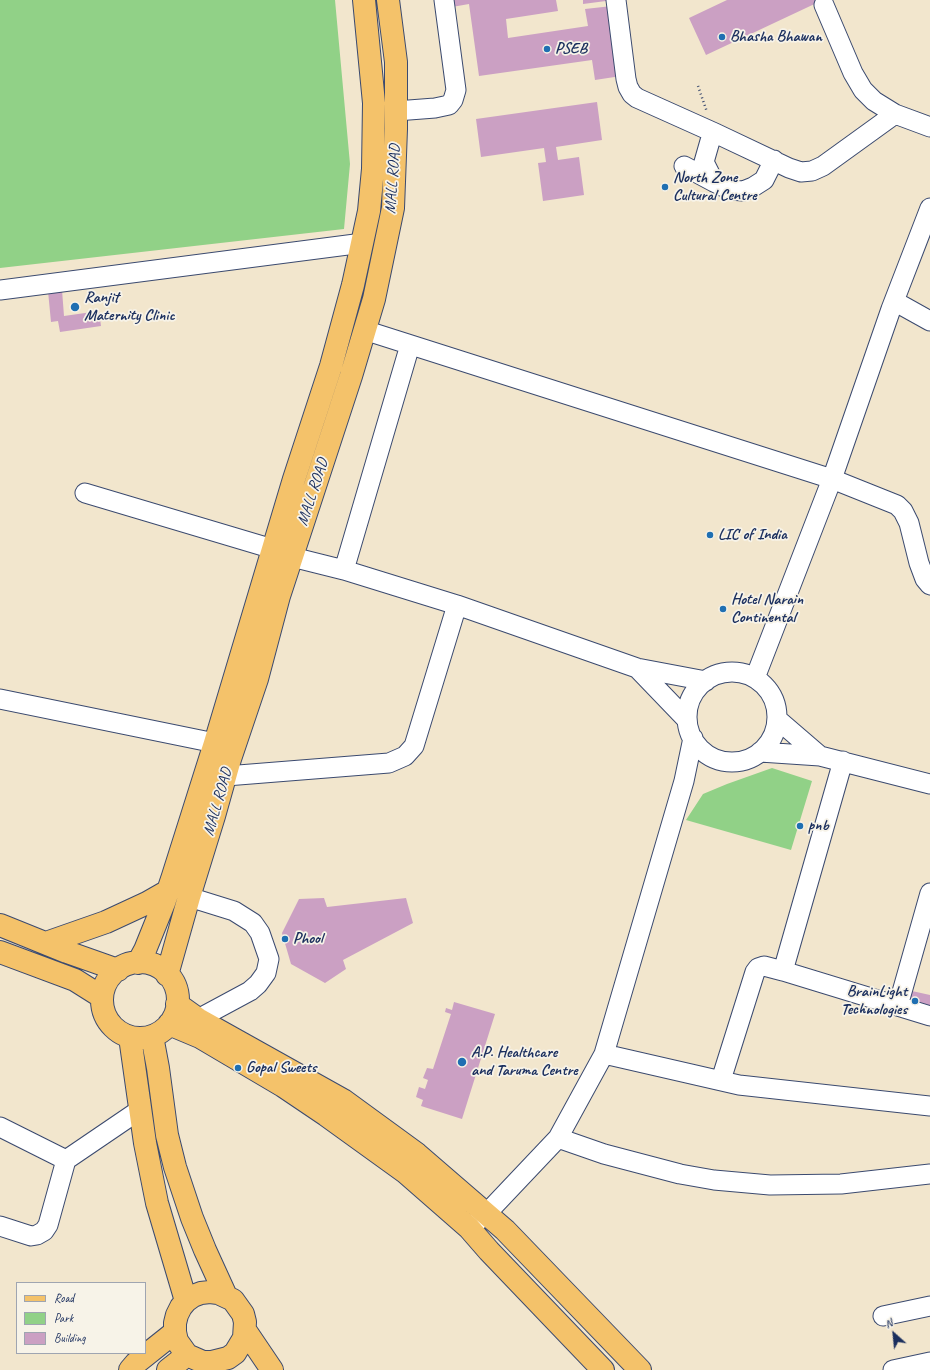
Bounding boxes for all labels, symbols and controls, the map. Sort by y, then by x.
place label: Bhasha Bhawan [730,27,822,47]
marker: Bhasha Bhawan [717,32,727,42]
place label: PSEB [555,39,587,59]
marker: PSEB [542,44,552,54]
street label: MALL ROAD [381,144,405,214]
place label: North Zone Cultural Centre [673,168,757,206]
marker: North Zone Cultural Centre [660,182,670,192]
place label: Ranjit Maternity Clinic [84,288,175,326]
marker: Ranjit Maternity Clinic [69,301,81,313]
street label: MALL ROAD [293,456,333,528]
place label: LIC of India [718,525,787,545]
marker: LIC of India [705,530,715,540]
place label: Hotel Narain Continental [731,590,803,628]
marker: Hotel Narain Continental [718,604,728,614]
street label: MALL ROAD [199,766,237,838]
place label: pnb [808,816,828,836]
marker: pnb [795,821,805,831]
place label: Phool [293,929,323,949]
marker: Phool [280,934,290,944]
place label: BrainLight Technologies [841,982,907,1020]
marker: BrainLight Technologies [910,996,920,1006]
place label: A.P. Healthcare and Taruma Centre [471,1043,578,1081]
marker: A.P. Healthcare and Taruma Centre [456,1056,468,1068]
place label: Gopal Sweets [246,1058,316,1078]
marker: Gopal Sweets [233,1063,243,1073]
legend [16,1282,146,1354]
text: Road [54,1290,74,1306]
text: Park [54,1310,73,1326]
north arrow [874,1314,914,1354]
text: N [882,1316,895,1331]
text: Building [54,1330,86,1346]

